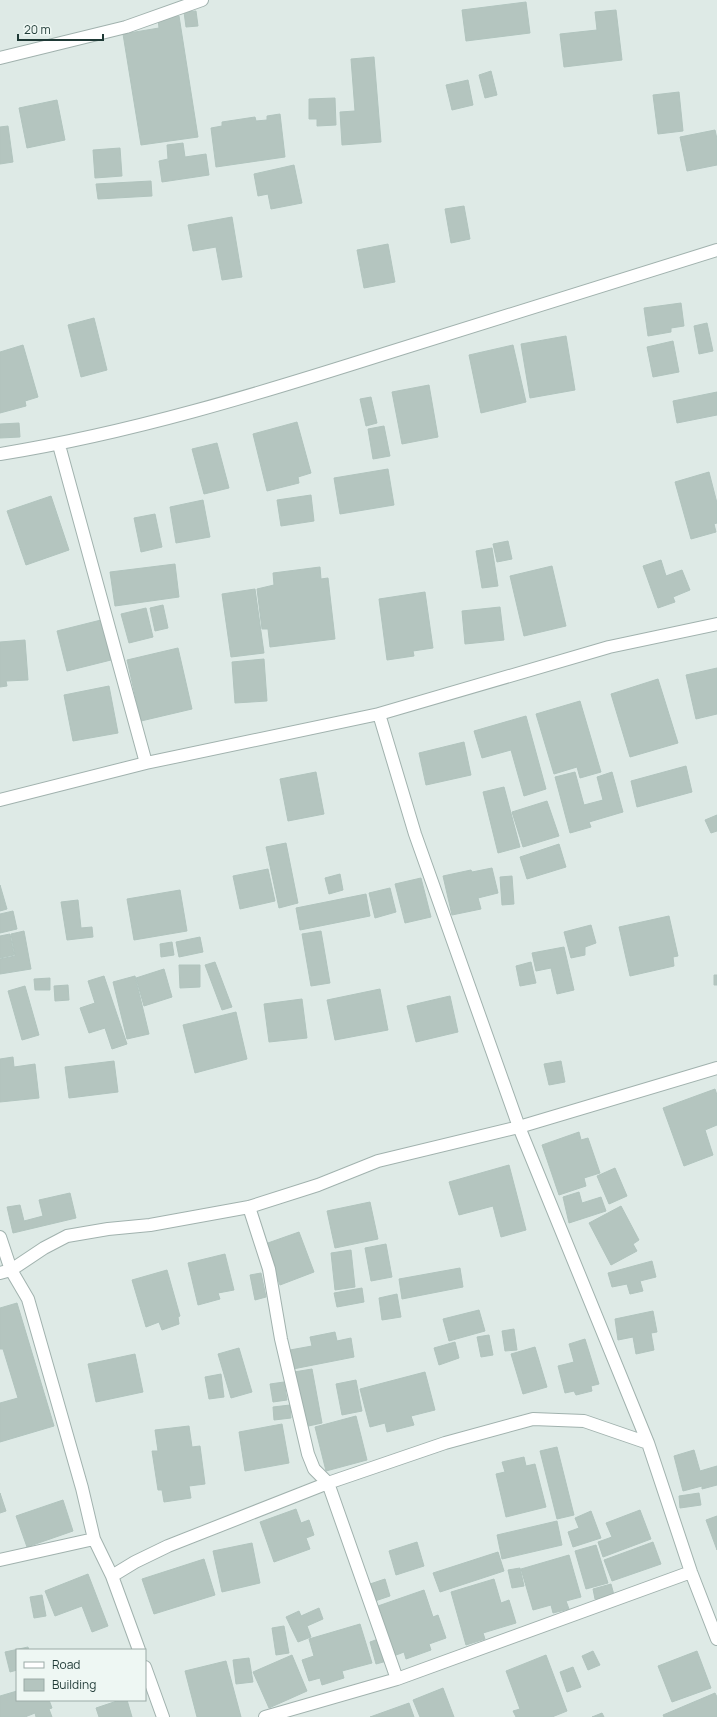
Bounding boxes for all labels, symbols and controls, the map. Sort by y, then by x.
scale bar [18,16,103,42]
text: 20 m [24,21,51,38]
legend [16,1649,146,1701]
text: Road [52,1656,80,1673]
text: Building [52,1676,96,1693]

